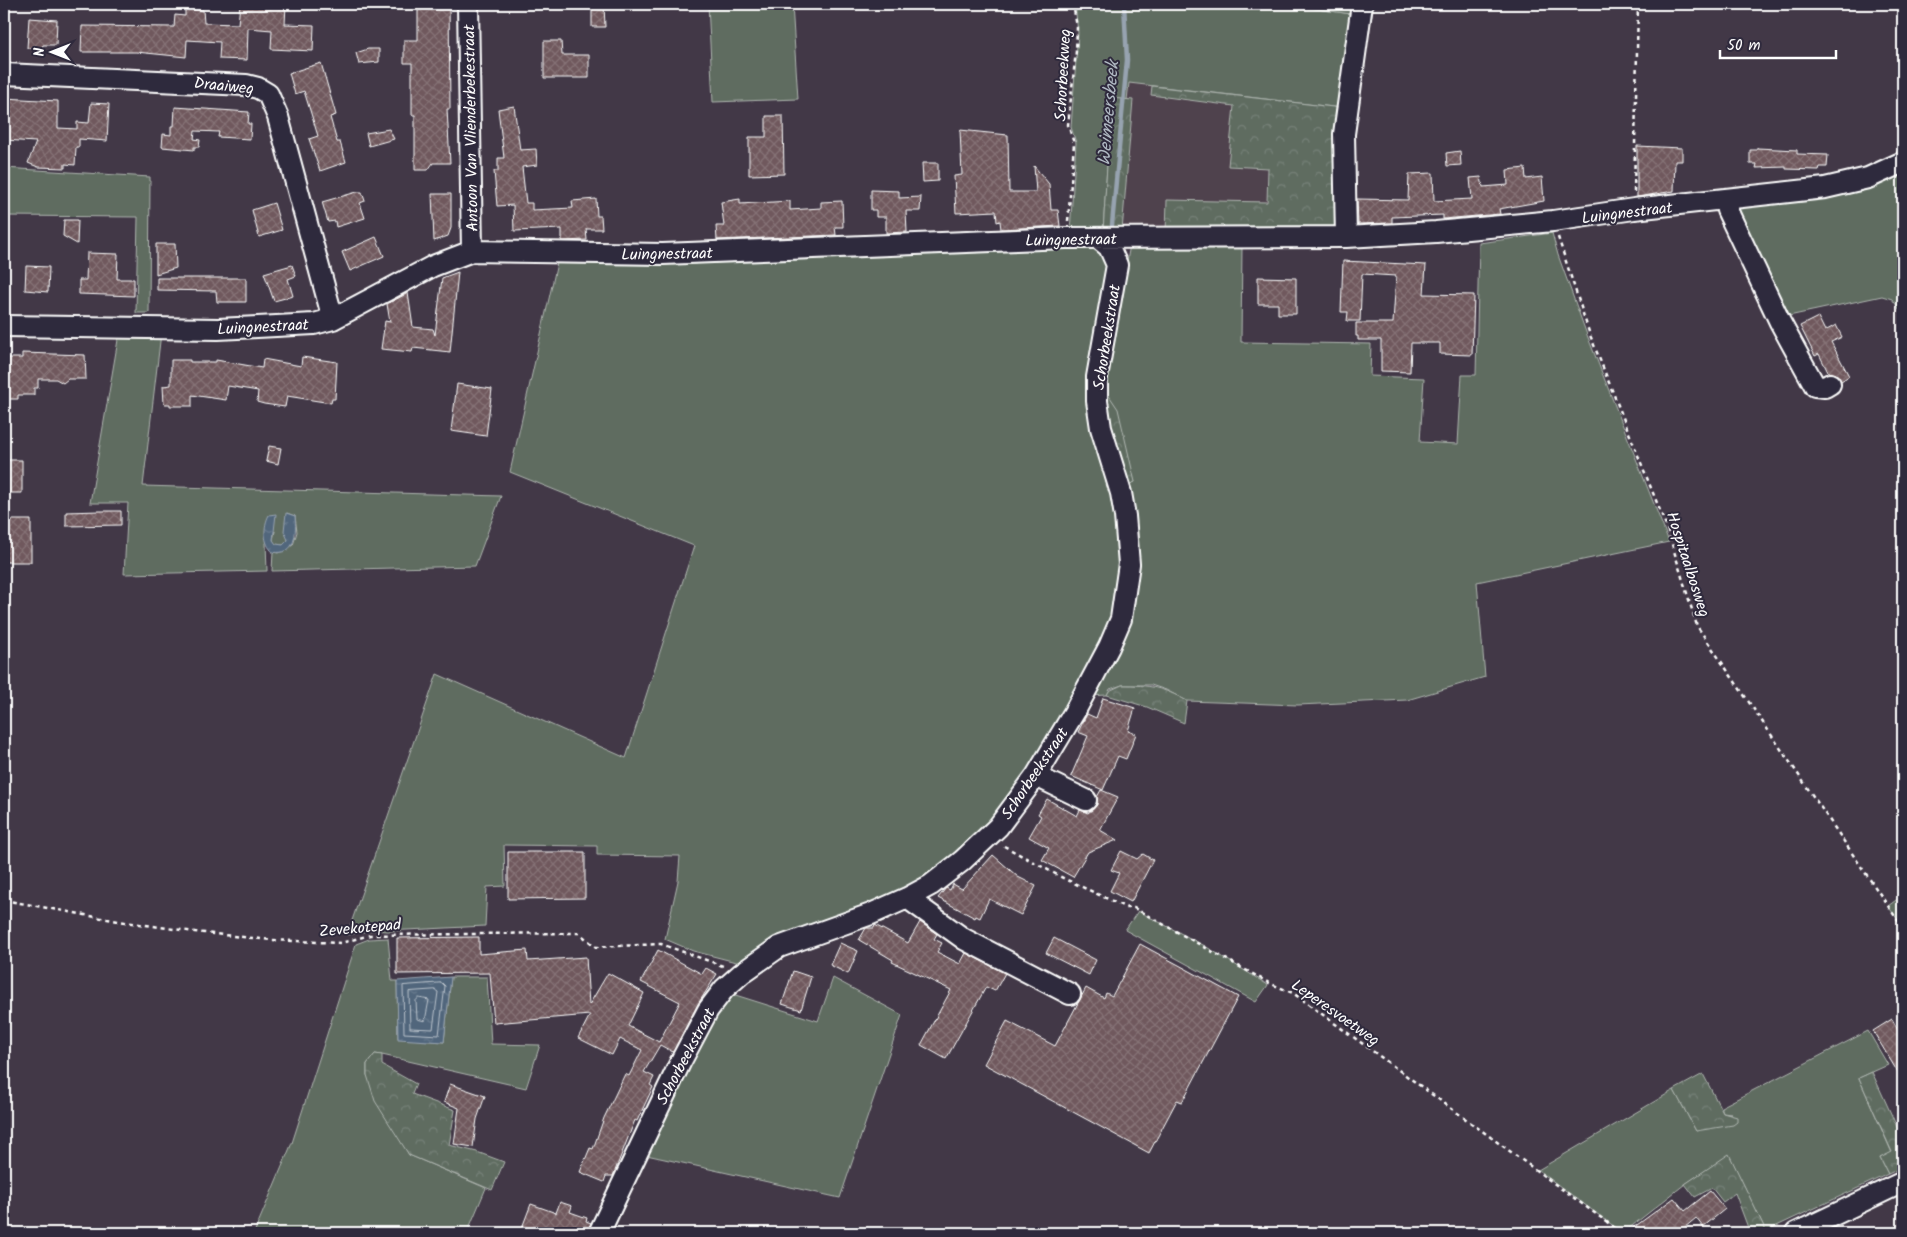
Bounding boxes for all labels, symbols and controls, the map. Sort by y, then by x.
street label: Antoon Van Vlienderbekestraat [457,23,486,232]
north arrow [28,28,78,78]
street label: Schorbeekweg [1049,28,1078,122]
scale bar [1720,28,1836,60]
text: 50 m [1727,34,1761,58]
text: N [29,47,51,56]
water label: Weimeersbeek [1090,57,1129,167]
street label: Draaiweg [193,71,255,102]
street label: Luingnestraat [1580,195,1675,231]
street label: Luingnestraat [1025,227,1118,254]
street label: Luingnestraat [621,241,714,268]
street label: Schorbeekstraat [1087,282,1128,392]
street label: Luingnestraat [217,313,310,342]
street label: Hospitaalbosweg [1659,509,1716,620]
street label: Schorbeekstraat [995,722,1076,825]
street label: Zevekotepad [318,912,403,945]
street label: Leperesvoetweg [1286,973,1385,1053]
street label: Schorbeekstraat [650,1003,723,1110]

